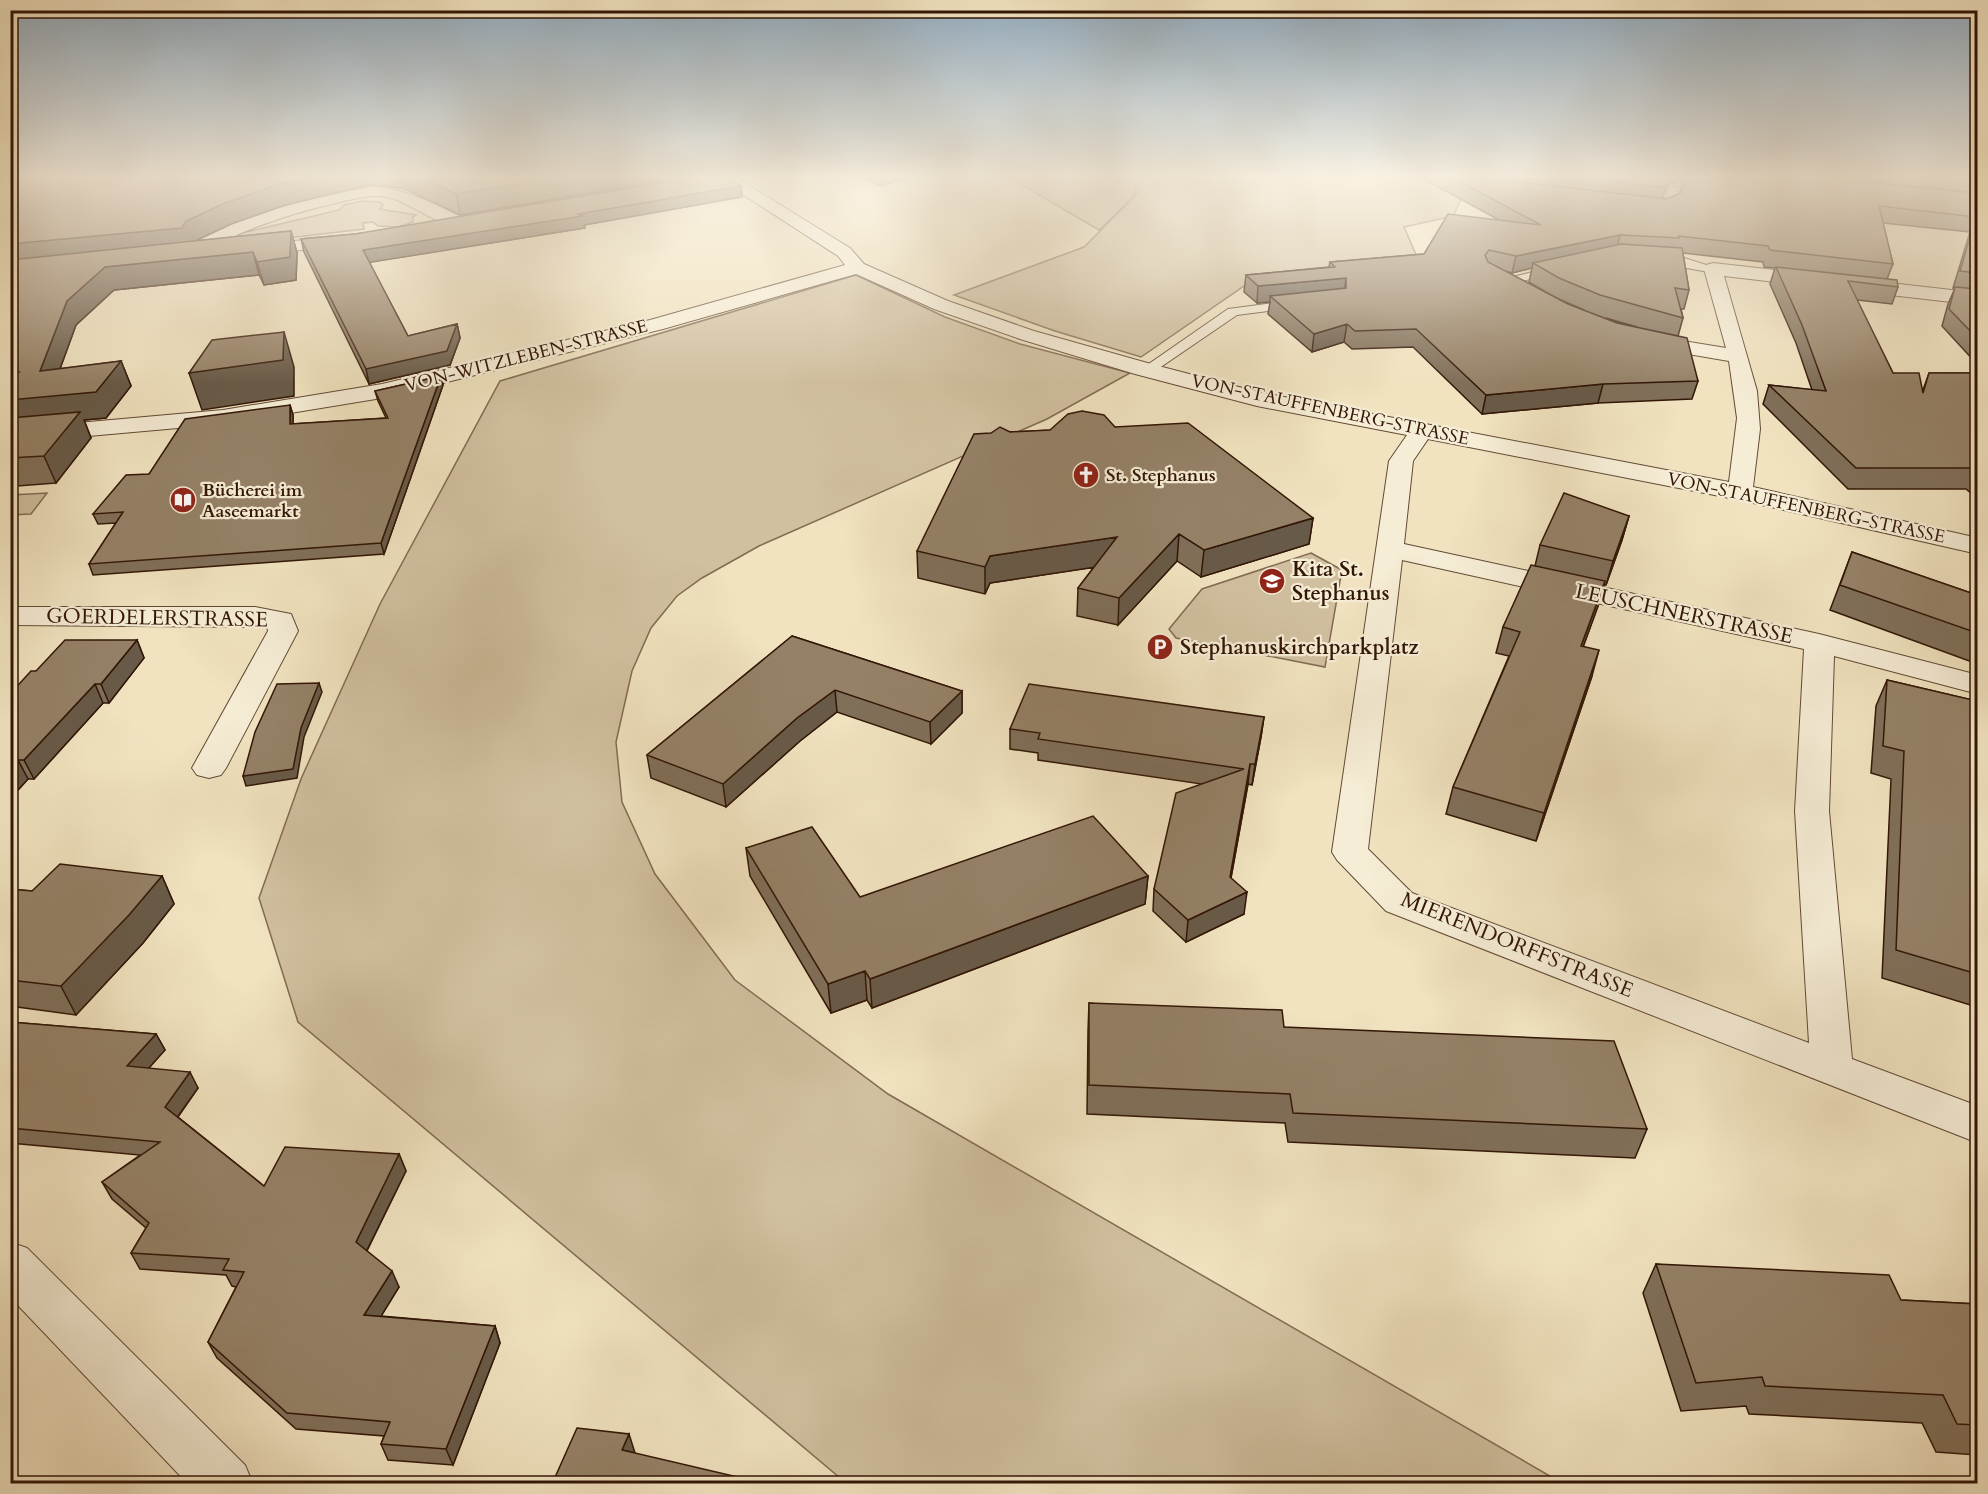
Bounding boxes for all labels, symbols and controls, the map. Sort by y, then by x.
street label: VON-WITZLEBEN-STRASSE [402,314,650,398]
street label: VON-STAUFFENBERG-STRASSE [1189,368,1471,452]
church icon: St. Stephanus [1071,460,1101,490]
place label: St. Stephanus [1106,463,1216,488]
street label: VON-STAUFFENBERG-STRASSE [1665,466,1947,550]
place label: Bücherei im Aaseemarkt [202,478,303,524]
library icon: Bücherei im Aaseemarkt [168,485,198,515]
place label: Kita St. Stephanus [1292,555,1390,608]
school or university icon: Kita St. Stephanus [1257,566,1287,596]
street label: LEUSCHNERSTRASSE [1573,577,1796,651]
street label: GOERDELERSTRASSE [46,602,268,634]
parking icon: Stephanuskirchparkplatz [1145,632,1175,662]
place label: Stephanuskirchparkplatz [1180,633,1419,662]
street label: MIERENDORFFSTRASSE [1396,885,1638,1005]

